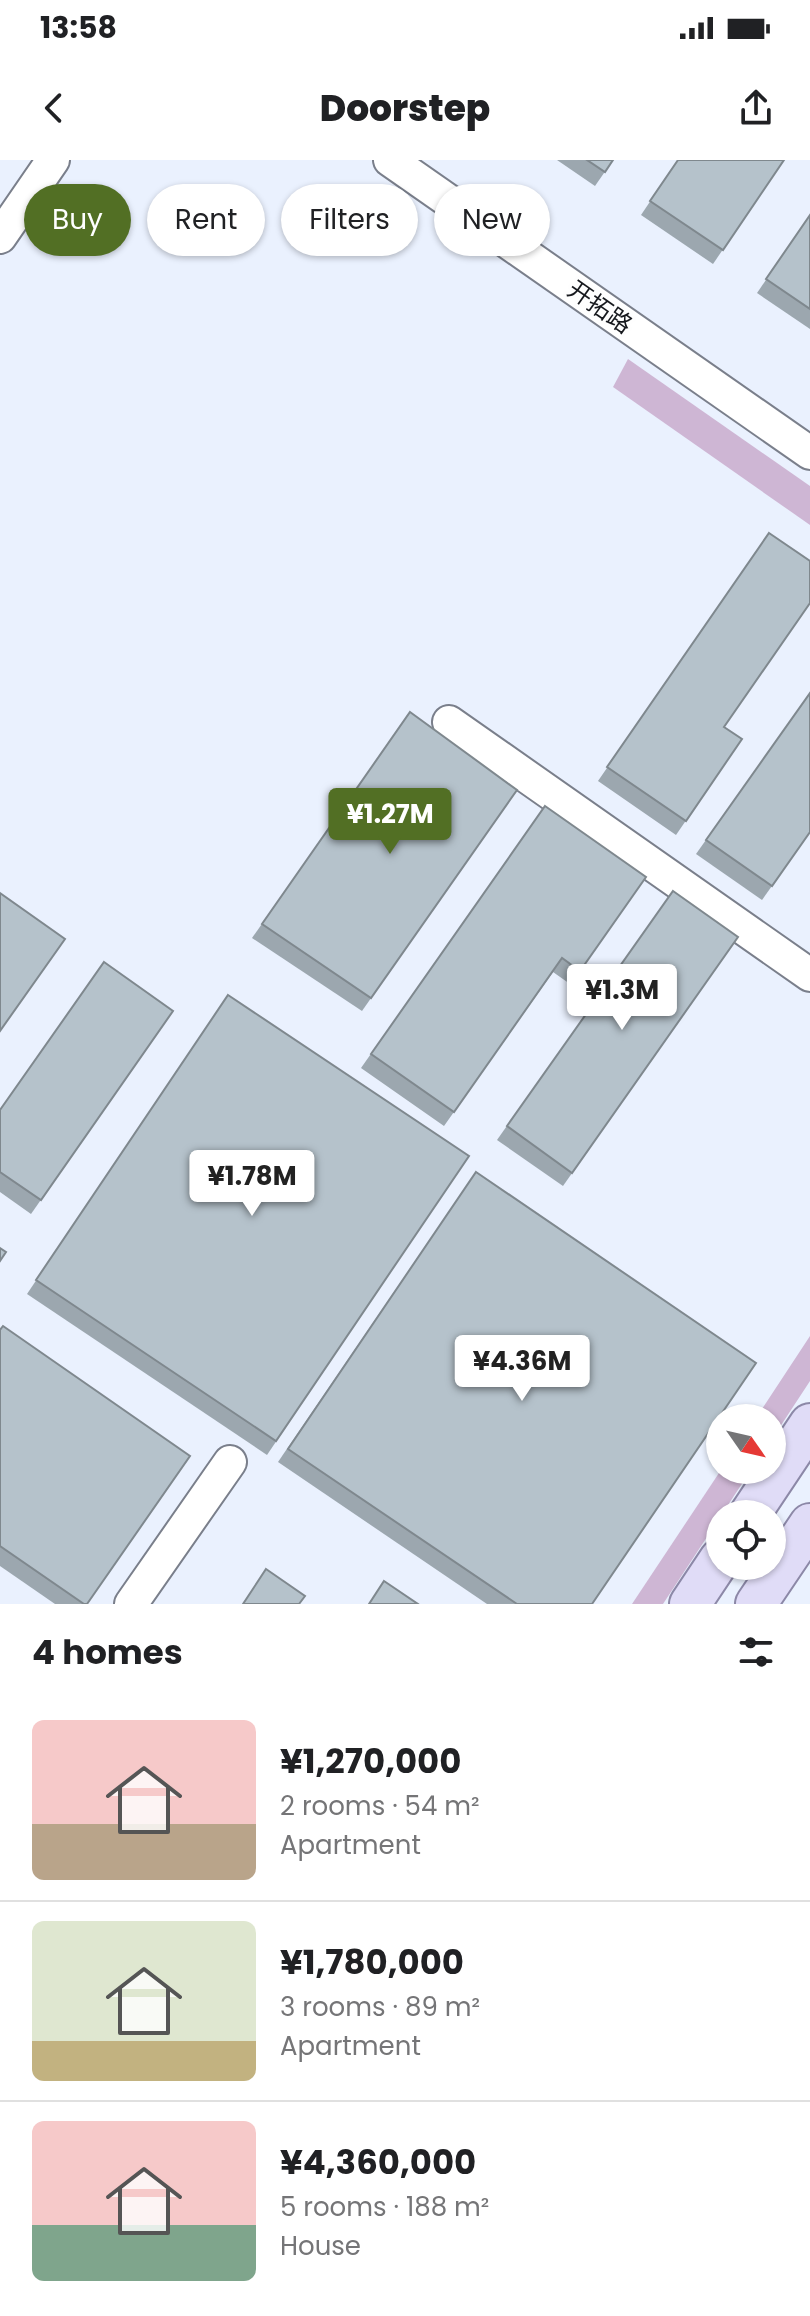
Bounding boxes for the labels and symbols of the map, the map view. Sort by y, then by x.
street label: 开拓路 [561,273,639,341]
pin: ¥1.27M [325,788,455,856]
pin: ¥1.3M [566,964,678,1032]
pin: ¥1.78M [187,1150,317,1218]
pin: ¥4.36M [457,1335,587,1403]
north arrow [706,1404,786,1484]

